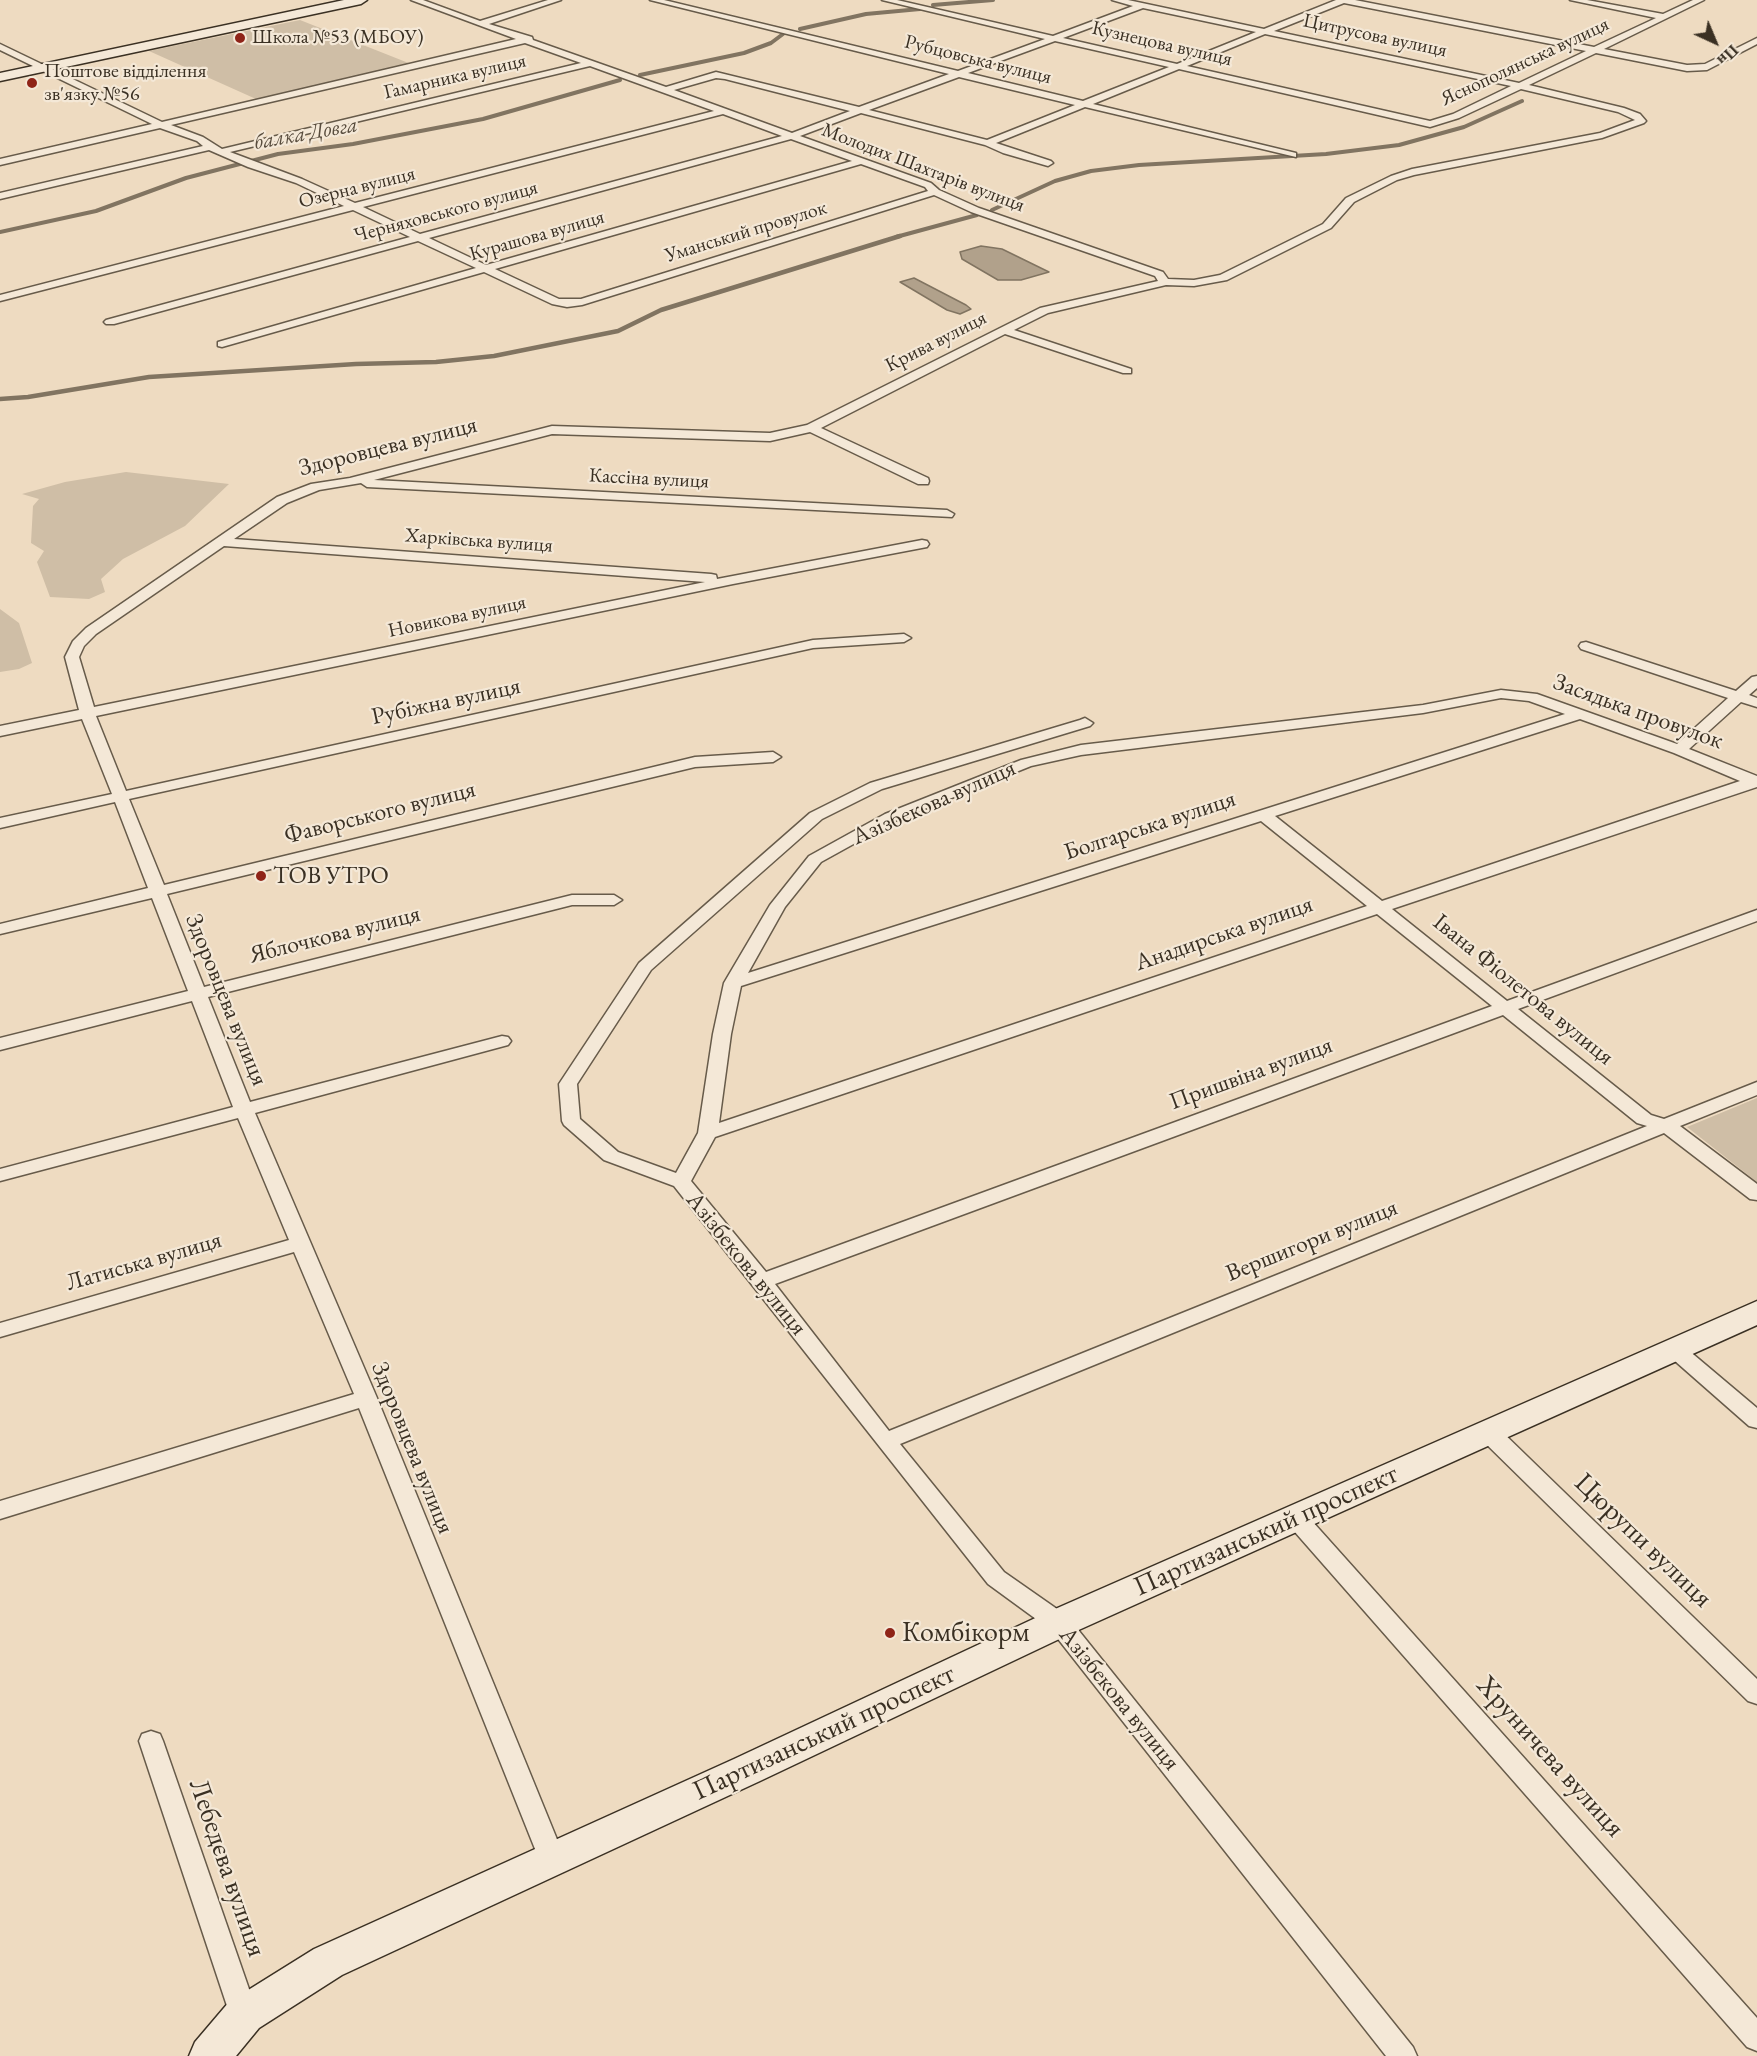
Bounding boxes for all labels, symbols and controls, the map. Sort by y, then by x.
street label: Цитрусова вулиця [1301,9,1449,63]
north arrow [1685,12,1745,72]
street label: Яснополянська вулиця [1437,13,1613,111]
street label: Кузнецова вулиця [1090,16,1234,72]
place label: Школа №53 (МБОУ) [252,26,423,50]
street label: Рубцовська вулиця [902,30,1054,90]
marker: Школа №53 (МБОУ) [233,31,247,45]
text: Пн [1713,40,1743,70]
street label: Гамарника вулиця [382,49,528,105]
place label: Поштове відділення зв'язку №56 [44,60,206,107]
marker: Поштове відділення зв'язку №56 [25,76,39,90]
water label: балка Довга [252,112,360,156]
street label: Молодих Шахтарів вулиця [818,118,1028,218]
street label: Озерна вулиця [296,162,418,214]
street label: Черняховського вулиця [352,176,540,248]
street label: Уманський провулок [662,196,830,268]
street label: Курашова вулиця [467,205,607,267]
street label: Крива вулиця [881,306,991,378]
street label: Здоровцева вулиця [296,411,480,483]
street label: Кассіна вулиця [588,464,710,494]
street label: Харківська вулиця [404,524,554,558]
street label: Новикова вулиця [386,591,528,643]
street label: Засядька провулок [1549,668,1727,756]
street label: Рубіжна вулиця [369,672,523,732]
street label: Азізбекова вулиця [848,754,1020,852]
street label: Фаворського вулиця [281,775,479,851]
street label: Болгарська вулиця [1061,785,1239,867]
place label: ТОВ УТРО [273,862,389,890]
marker: ТОВ УТРО [254,869,268,883]
street label: Анадирська вулиця [1131,890,1317,978]
street label: Яблочкова вулиця [247,900,423,970]
street label: Івана Фіолетова вулиця [1427,908,1619,1072]
street label: Здоровцева вулиця [178,910,274,1090]
street label: Пришвіна вулиця [1165,1031,1337,1117]
street label: Азізбекова вулиця [679,1187,813,1341]
street label: Вершигори вулиця [1222,1193,1402,1289]
street label: Латиська вулиця [63,1226,225,1298]
street label: Здоровцева вулиця [364,1358,460,1538]
street label: Партизанський проспект [1129,1458,1403,1604]
street label: Цюрупи вулиця [1567,1467,1719,1615]
place label: Комбікорм [902,1616,1030,1650]
street label: Азізбекова вулиця [1052,1622,1186,1776]
marker: Комбікорм [883,1626,897,1640]
street label: Партизанський проспект [688,1657,960,1809]
street label: Хруничева вулиця [1469,1669,1631,1845]
street label: Лебедєва вулиця [181,1775,273,1961]

